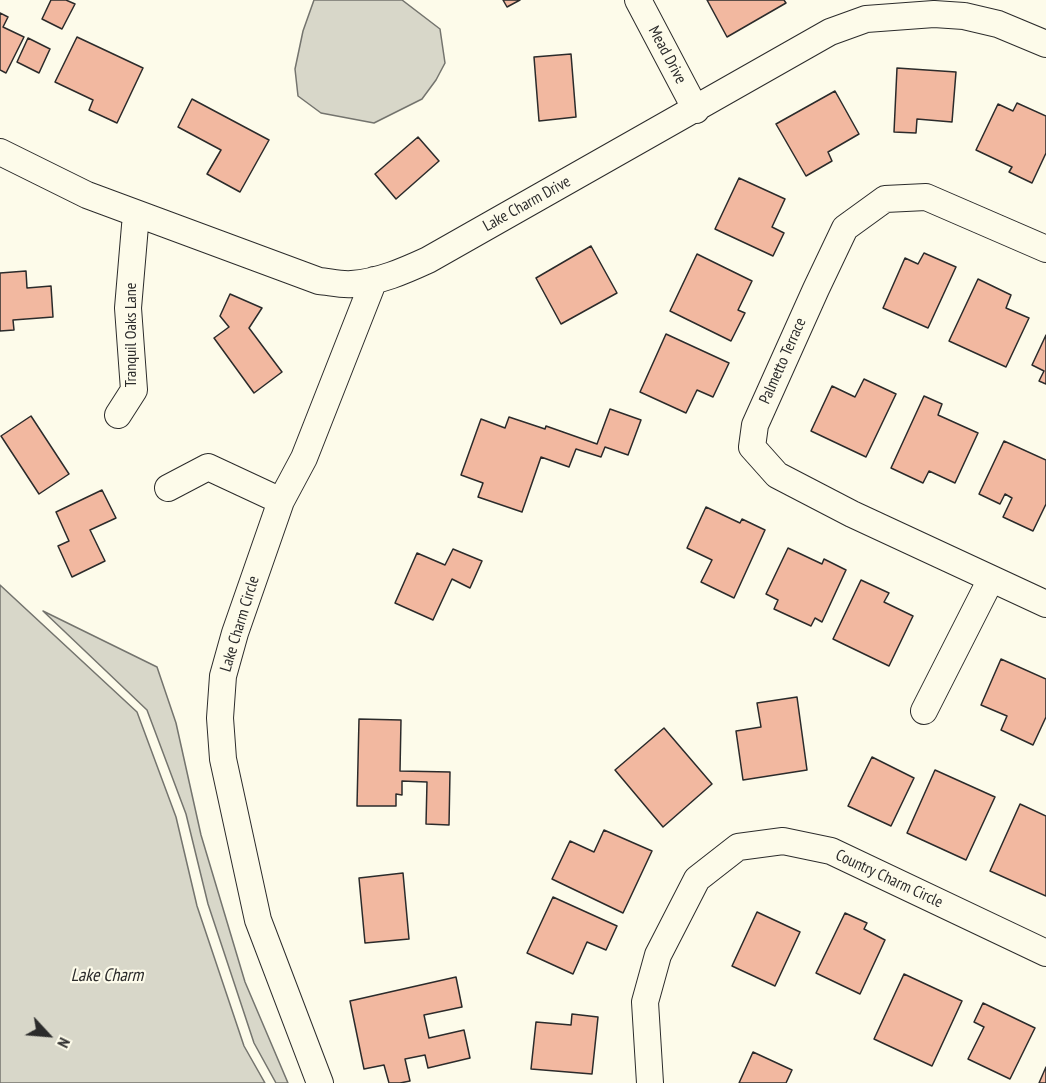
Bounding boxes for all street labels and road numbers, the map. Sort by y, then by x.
street label: Mead Drive [644,23,690,87]
street label: Lake Charm Drive [480,172,574,236]
street label: Tranquil Oaks Lane [121,283,141,387]
street label: Palmetto Terrace [755,315,811,407]
street label: Lake Charm Circle [216,574,264,674]
street label: Country Charm Circle [832,846,946,912]

